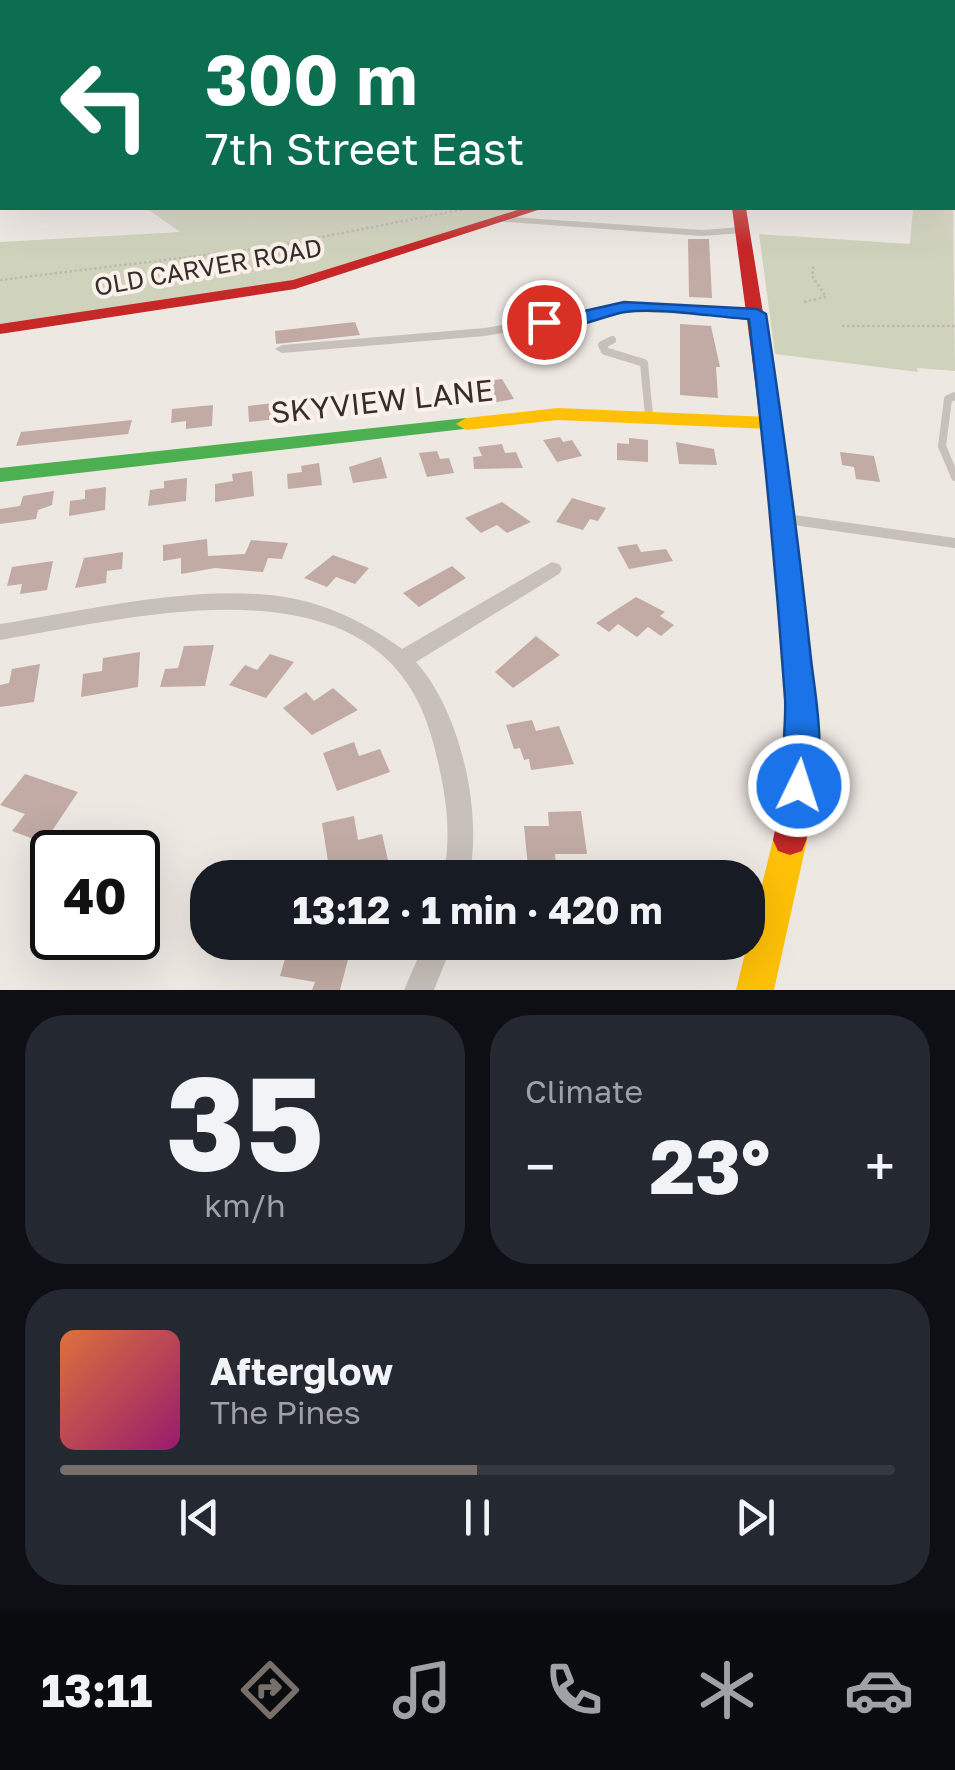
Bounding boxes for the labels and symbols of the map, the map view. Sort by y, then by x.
street label: OLD CARVER ROAD [92,231,324,302]
pin [502,280,587,365]
street label: SKYVIEW LANE [269,371,495,431]
position arrow [747,734,851,838]
speed limit sign: 40 [30,830,160,960]

